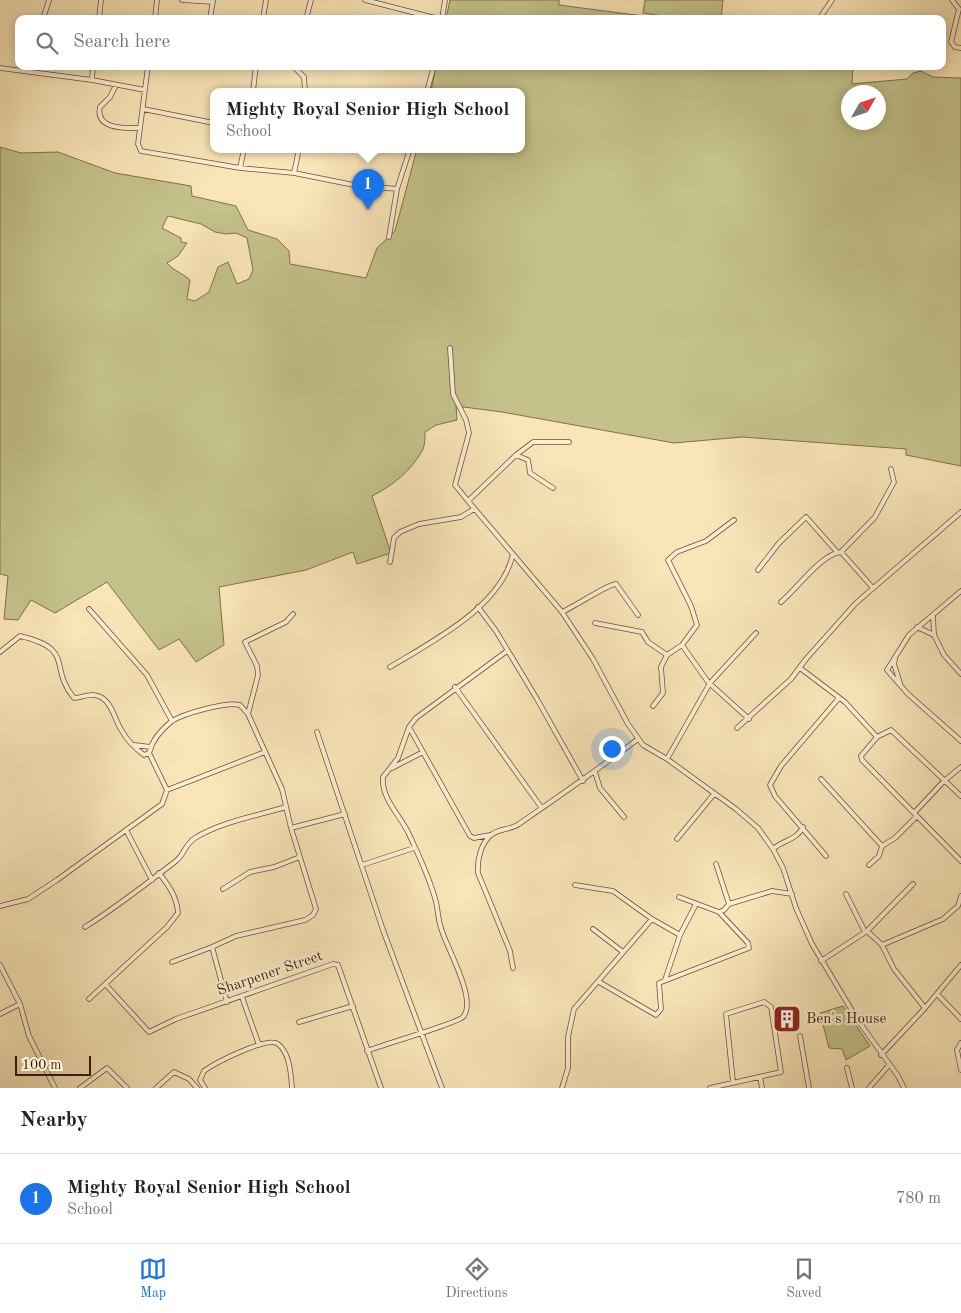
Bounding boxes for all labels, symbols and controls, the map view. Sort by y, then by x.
search box [15,15,946,70]
icon: search [33,29,61,57]
text: Search here [73,33,170,52]
north arrow [841,85,886,130]
popup [210,88,525,153]
text: Mighty Royal Senior High School [226,101,509,120]
text: School [226,124,272,140]
pin: 1 [352,169,384,210]
your location [599,736,625,762]
street label: Sharpener Street [215,949,325,999]
building icon: Ben's House [772,1004,802,1034]
place label: Ben's House [806,1012,886,1027]
scale bar [15,1053,91,1076]
text: 100 m [22,1058,61,1072]
text: Nearby [20,1110,88,1131]
text: Mighty Royal Senior High School [67,1179,351,1198]
text: 1 [31,1191,41,1207]
text: 780 m [896,1191,941,1207]
text: School [67,1202,113,1218]
tab: Map [139,1255,167,1302]
tab: Directions [446,1255,508,1302]
tab: Saved [786,1255,822,1302]

